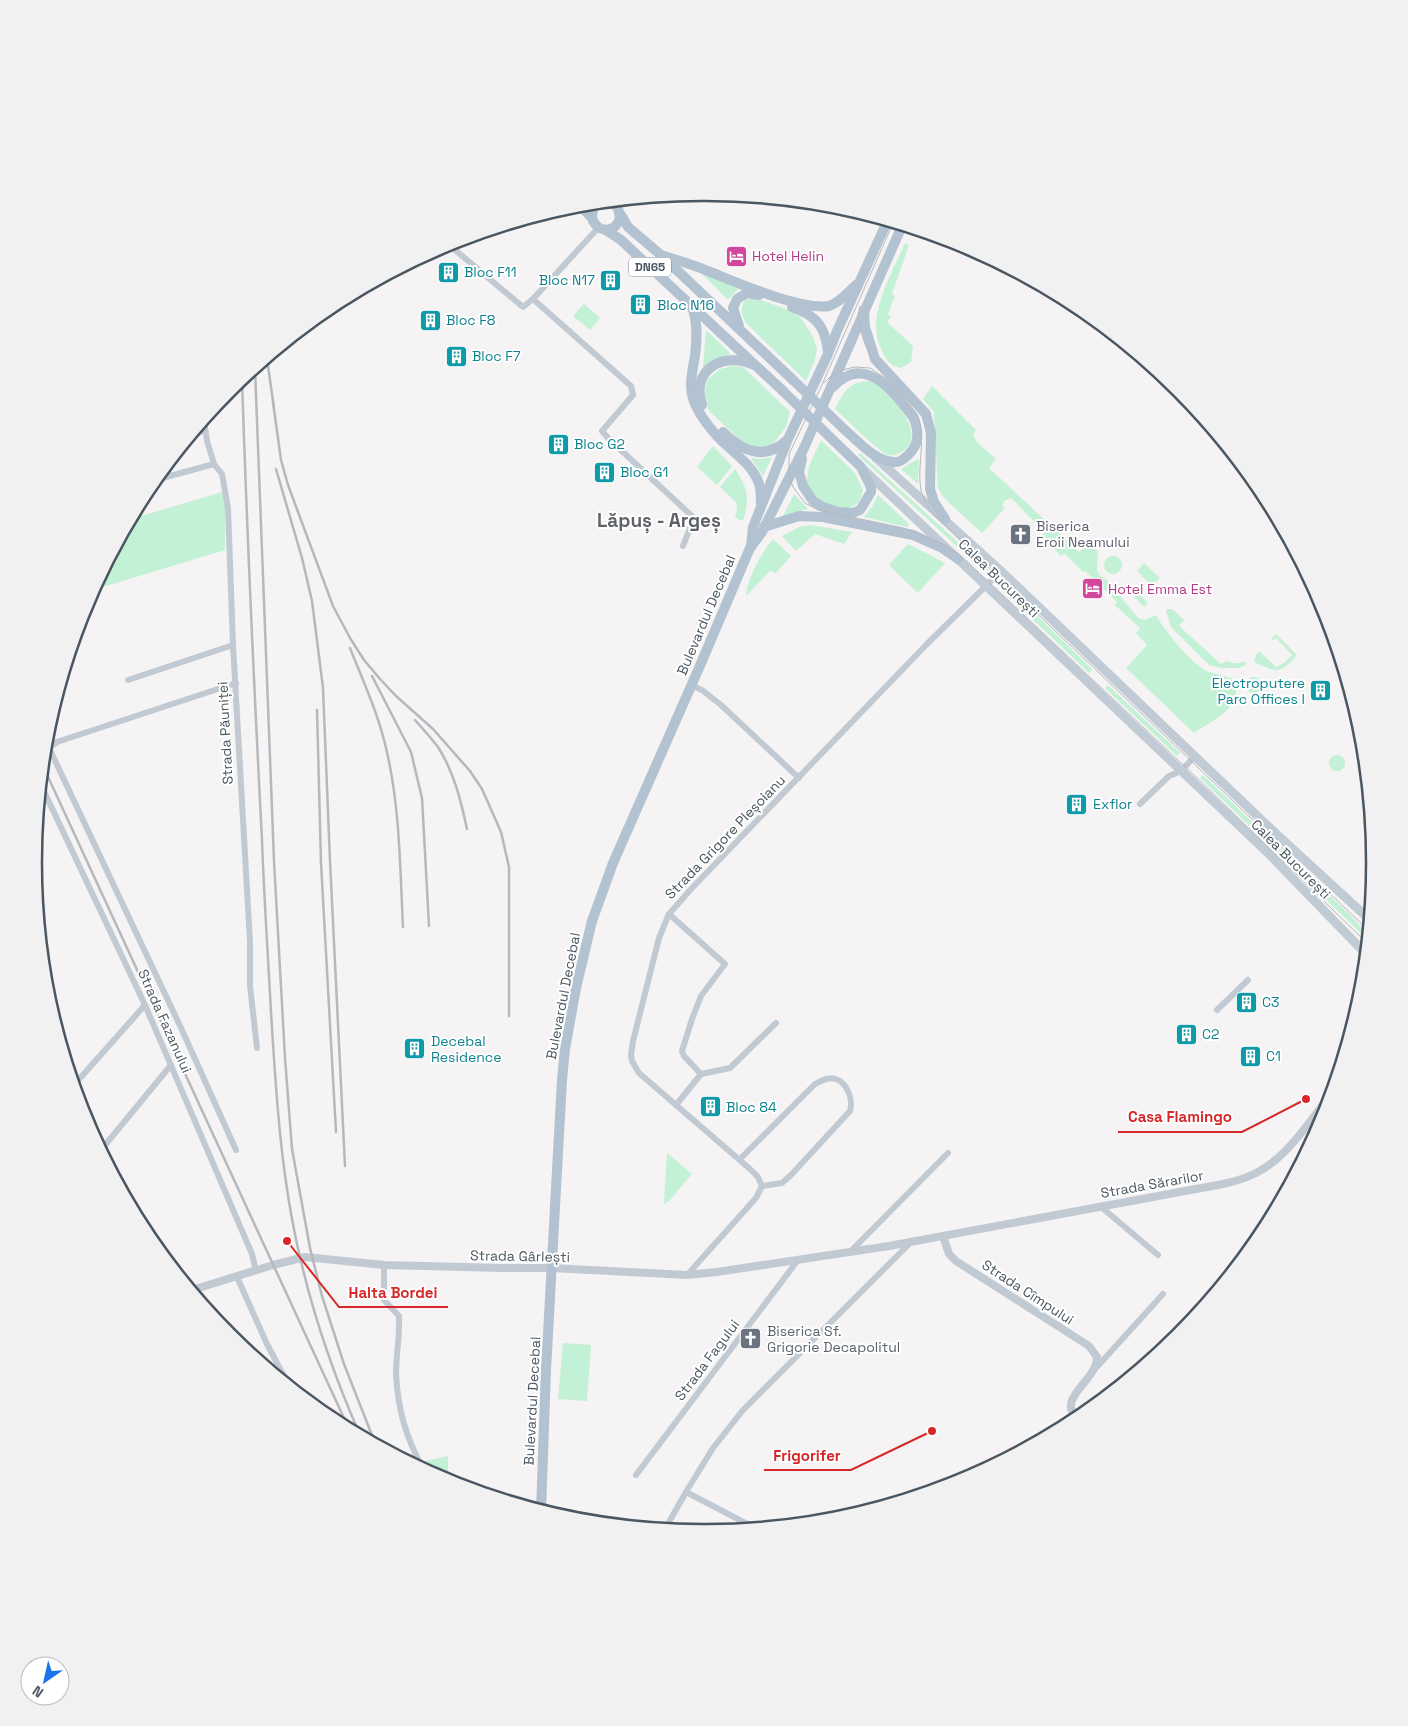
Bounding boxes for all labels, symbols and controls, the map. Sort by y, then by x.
hotel icon: Hotel Helin [724,244,748,268]
place label: Hotel Helin [752,247,824,265]
road number: DN65 [629,258,671,276]
building icon: Bloc F11 [436,260,460,284]
place label: Bloc F11 [464,263,517,281]
building icon: Bloc N17 [599,268,623,292]
place label: Bloc N17 [539,271,595,289]
building icon: Bloc N16 [629,293,653,317]
place label: Bloc N16 [657,296,714,314]
building icon: Bloc F8 [418,308,442,332]
place label: Bloc F8 [446,311,496,329]
building icon: Bloc F7 [444,344,468,368]
place label: Bloc F7 [472,347,521,365]
building icon: Bloc G2 [546,432,570,456]
place label: Bloc G2 [574,435,625,453]
building icon: Bloc G1 [592,460,616,484]
place label: Bloc G1 [620,463,668,481]
district label: Lăpuș - Argeș [597,508,721,534]
place label: Biserica Eroii Neamului [1036,517,1130,551]
church icon: Biserica Eroii Neamului [1008,522,1032,546]
street label: Calea București [955,535,1043,621]
street label: Bulevardul Decebal [673,552,739,678]
hotel icon: Hotel Emma Est [1080,577,1104,601]
place label: Hotel Emma Est [1108,580,1212,598]
place label: Electroputere Parc Offices I [1212,674,1305,708]
building icon: Electroputere Parc Offices I [1309,679,1333,703]
street label: Strada Păuniței [213,681,237,785]
street label: Strada Grigore Pleșoianu [661,771,789,903]
building icon: Exflor [1065,792,1089,816]
place label: Exflor [1093,795,1132,813]
street label: Calea București [1247,815,1335,903]
street label: Bulevardul Decebal [542,931,584,1061]
street label: Strada Fazanului [134,966,196,1076]
building icon: C3 [1234,990,1258,1014]
place label: C3 [1262,993,1279,1011]
building icon: C2 [1174,1022,1198,1046]
place label: C2 [1202,1025,1219,1043]
place label: Decebal Residence [431,1032,501,1066]
building icon: Decebal Residence [403,1037,427,1061]
building icon: C1 [1238,1044,1262,1068]
place label: C1 [1266,1047,1281,1065]
building icon: Bloc 84 [698,1095,722,1119]
place label: Bloc 84 [726,1098,777,1116]
callout: Casa Flamingo [1118,1102,1242,1132]
text: Casa Flamingo [1128,1107,1232,1126]
street label: Strada Sărarilor [1099,1166,1205,1202]
street label: Strada Gârlești [470,1246,570,1266]
street label: Strada Cîmpului [979,1256,1077,1328]
callout: Halta Bordei [339,1277,448,1307]
text: Halta Bordei [349,1283,437,1302]
street label: Strada Fagului [671,1316,743,1404]
place label: Biserica Sf. Grigorie Decapolitul [767,1322,900,1356]
church icon: Biserica Sf. Grigorie Decapolitul [739,1327,763,1351]
street label: Bulevardul Decebal [520,1336,544,1466]
callout: Frigorifer [764,1440,851,1470]
text: Frigorifer [773,1446,841,1465]
north arrow [20,1656,70,1706]
text: N [29,1682,47,1702]

